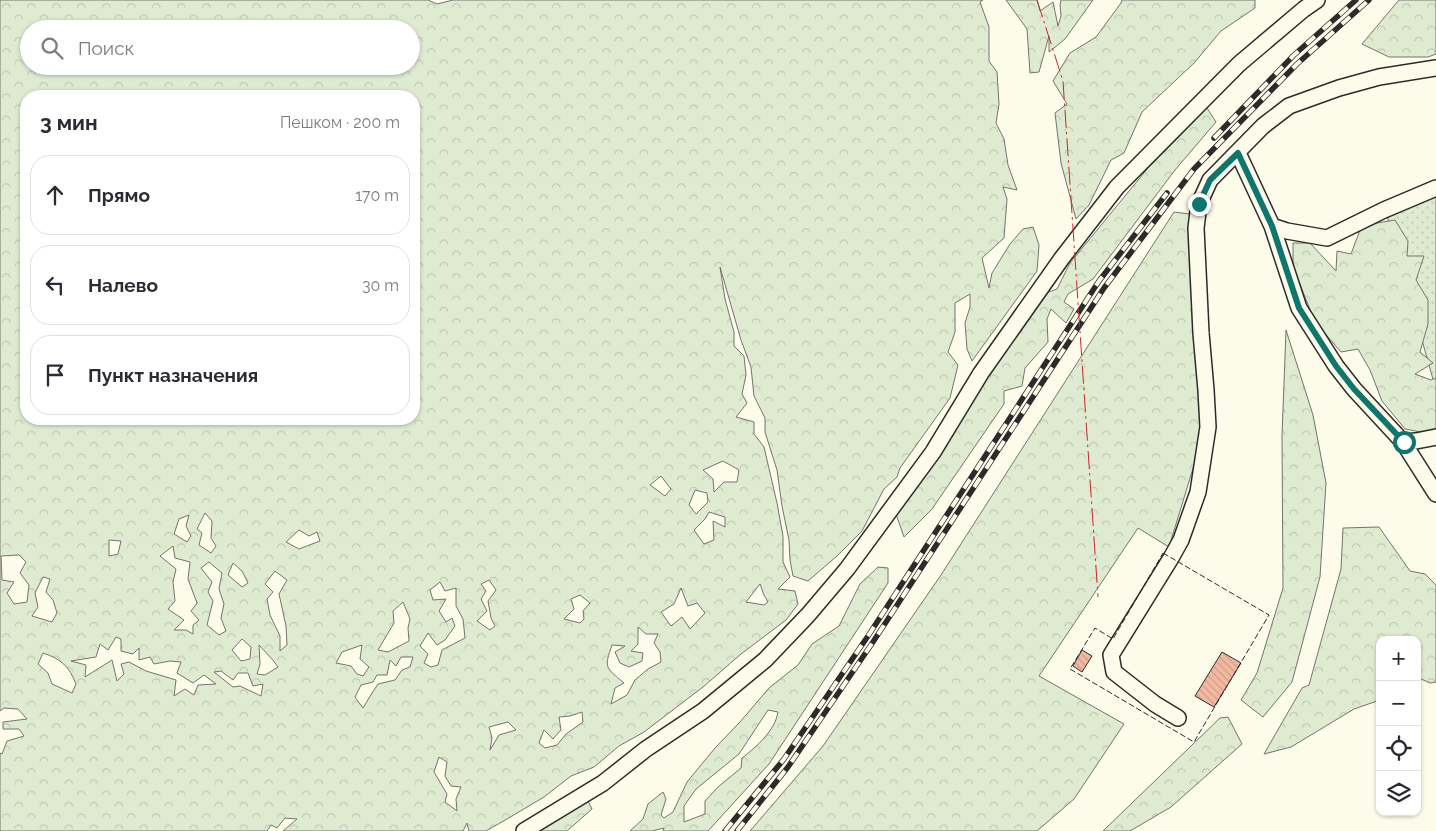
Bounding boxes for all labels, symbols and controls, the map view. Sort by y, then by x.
search box [20,20,420,75]
icon: search [38,34,66,62]
text: Поиск [78,37,134,59]
text: 3 мин [40,110,98,135]
text: Пешком · 200 m [280,113,400,132]
icon: ahead [41,181,69,209]
text: Прямо [88,184,150,206]
text: 170 m [355,186,399,205]
route end [1188,193,1211,216]
icon: left [41,271,69,299]
text: Налево [88,274,158,296]
text: 30 m [362,276,399,295]
icon: arrive [41,361,69,389]
text: Пункт назначения [88,364,258,386]
route start [1393,431,1416,454]
map controls [1376,636,1421,816]
button: + [1376,636,1421,681]
button: − [1376,681,1421,726]
button: locate [1376,726,1421,771]
button: layers [1376,771,1421,816]

